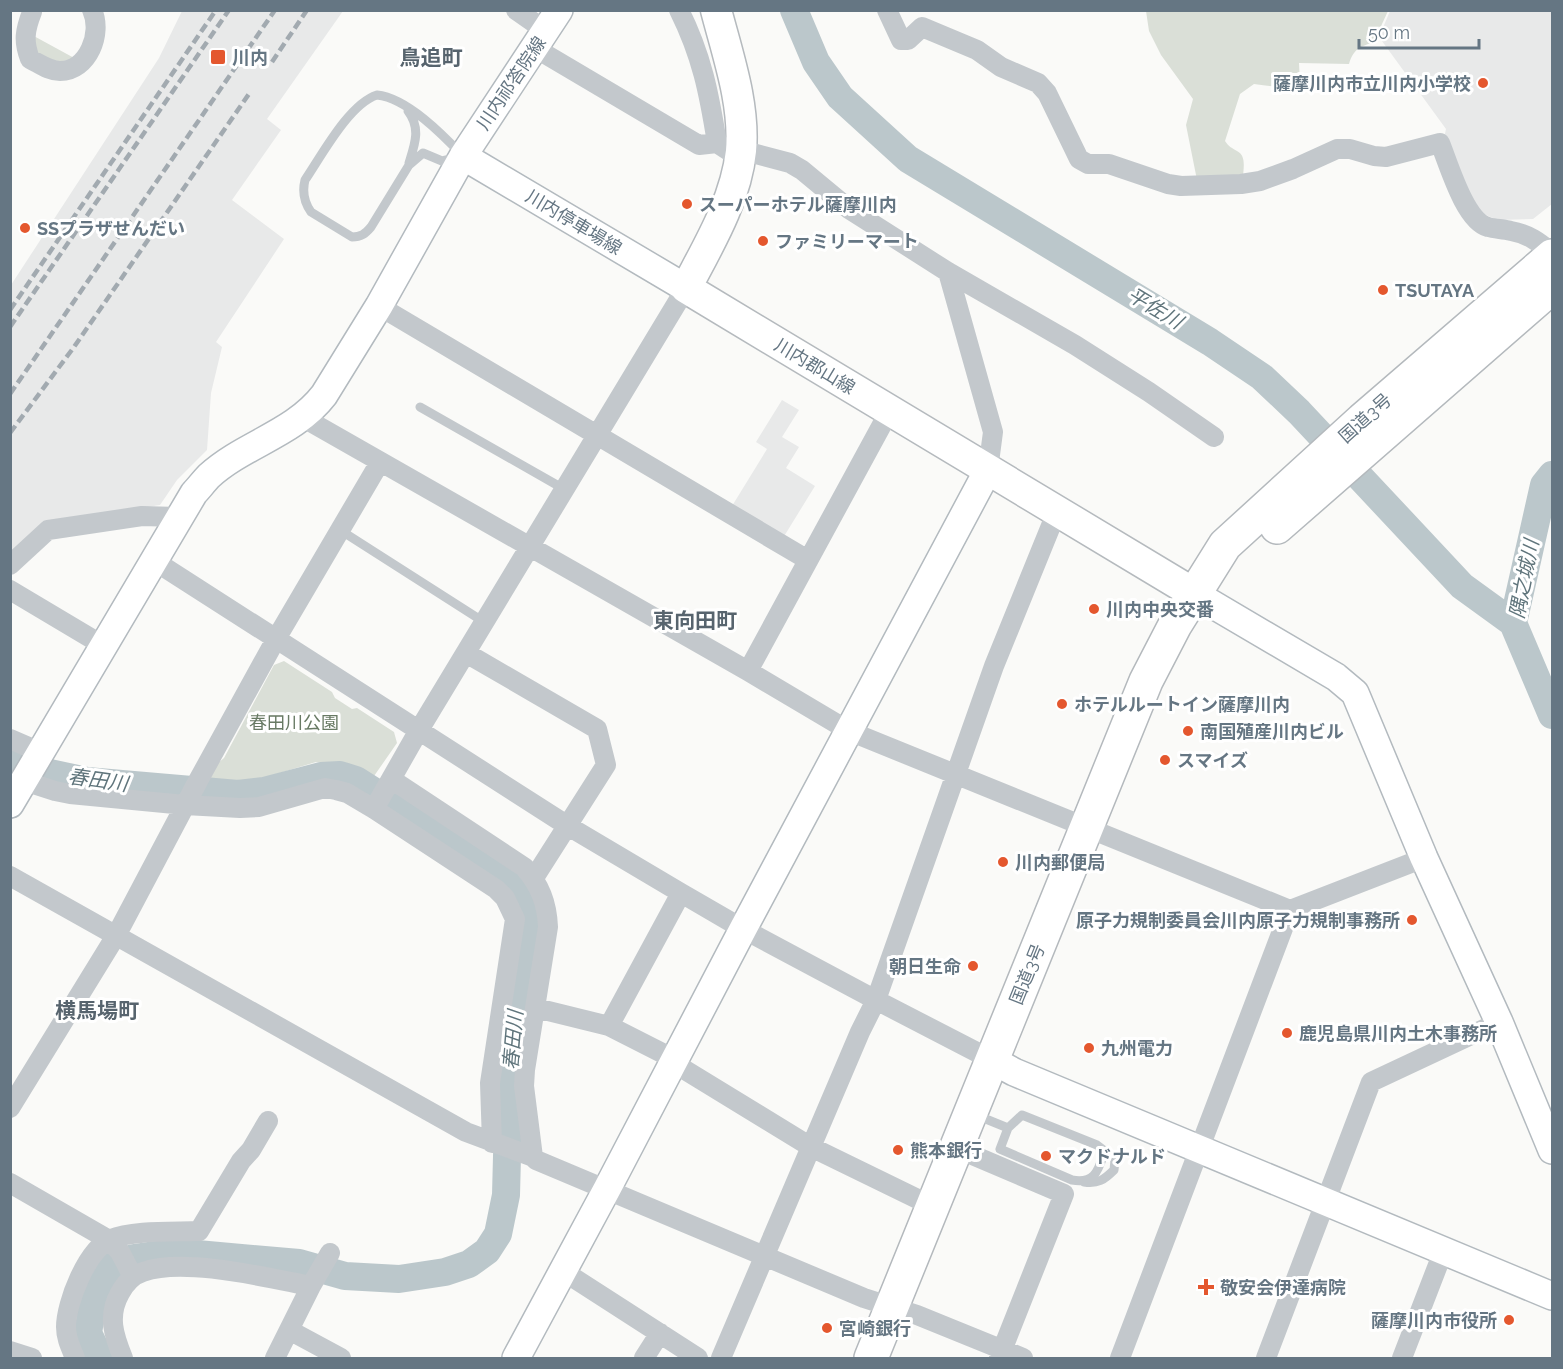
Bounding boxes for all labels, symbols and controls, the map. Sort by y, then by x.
scale bar [1359,12,1479,50]
text: 50 m [1368,22,1410,43]
street label: 川内祁答院線 [472,32,550,134]
district label: 鳥追町 [400,45,463,70]
place label: 川内 [232,47,268,68]
marker: 川内 [209,48,227,66]
place label: 薩摩川内市立川内小学校 [1273,73,1471,94]
marker: 薩摩川内市立川内小学校 [1476,76,1490,90]
street label: 川内停車場線 [522,185,626,259]
place label: スーパーホテル薩摩川内 [699,194,897,215]
marker: スーパーホテル薩摩川内 [680,197,694,211]
place label: SSプラザせんだい [37,218,185,239]
marker: SSプラザせんだい [18,221,32,235]
place label: ファミリーマート [775,231,919,252]
marker: ファミリーマート [756,234,770,248]
place label: TSUTAYA [1395,280,1475,301]
water label: 平佐川 [1123,282,1189,335]
marker: TSUTAYA [1376,283,1390,297]
street label: 川内郡山線 [771,334,859,398]
street label: 国道3号 [1334,389,1396,447]
water label: 隅之城川 [1505,535,1544,621]
place label: 川内中央交番 [1106,599,1214,620]
marker: 川内中央交番 [1087,602,1101,616]
district label: 東向田町 [653,608,737,633]
place label: ホテルルートイン薩摩川内 [1074,694,1290,715]
marker: ホテルルートイン薩摩川内 [1055,697,1069,711]
park label: 春田川公園 [249,712,339,733]
place label: 南国殖産川内ビル [1200,721,1344,742]
marker: 南国殖産川内ビル [1181,724,1195,738]
place label: スマイズ [1177,750,1248,771]
marker: スマイズ [1158,753,1172,767]
water label: 春田川 [67,764,131,796]
place label: 川内郵便局 [1015,852,1105,873]
marker: 川内郵便局 [996,855,1010,869]
place label: 原子力規制委員会川内原子力規制事務所 [1076,910,1400,931]
marker: 原子力規制委員会川内原子力規制事務所 [1405,913,1419,927]
street label: 国道3号 [1005,941,1049,1007]
place label: 朝日生命 [889,956,961,977]
marker: 朝日生命 [966,959,980,973]
district label: 横馬場町 [55,998,139,1023]
water label: 春田川 [498,1007,528,1071]
place label: 鹿児島県川内土木事務所 [1299,1023,1497,1044]
marker: 鹿児島県川内土木事務所 [1280,1026,1294,1040]
place label: 九州電力 [1101,1038,1173,1059]
marker: 九州電力 [1082,1041,1096,1055]
place label: 熊本銀行 [910,1140,982,1161]
marker: 熊本銀行 [891,1143,905,1157]
place label: マクドナルド [1058,1146,1166,1167]
marker: マクドナルド [1039,1149,1053,1163]
place label: 敬安会伊達病院 [1220,1277,1346,1298]
marker: 敬安会伊達病院 [1197,1278,1215,1296]
place label: 薩摩川内市役所 [1371,1310,1497,1331]
marker: 薩摩川内市役所 [1502,1313,1516,1327]
place label: 宮崎銀行 [839,1318,911,1339]
marker: 宮崎銀行 [820,1321,834,1335]

